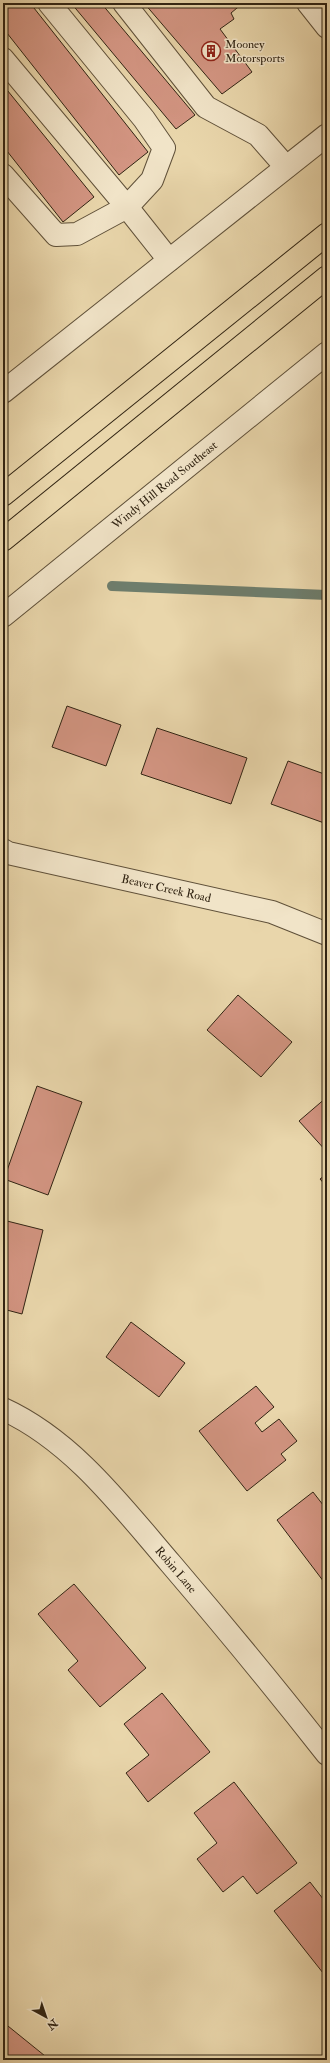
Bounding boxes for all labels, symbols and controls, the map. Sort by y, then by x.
place label: Mooney Motorsports [225,37,285,66]
building icon: Mooney Motorsports [200,40,222,62]
street label: Windy Hill Road Southeast [108,438,221,533]
street label: Beaver Creek Road [120,872,212,906]
street label: Robin Lane [151,1544,200,1596]
north arrow [26,1997,66,2037]
text: N [43,2015,61,2033]

